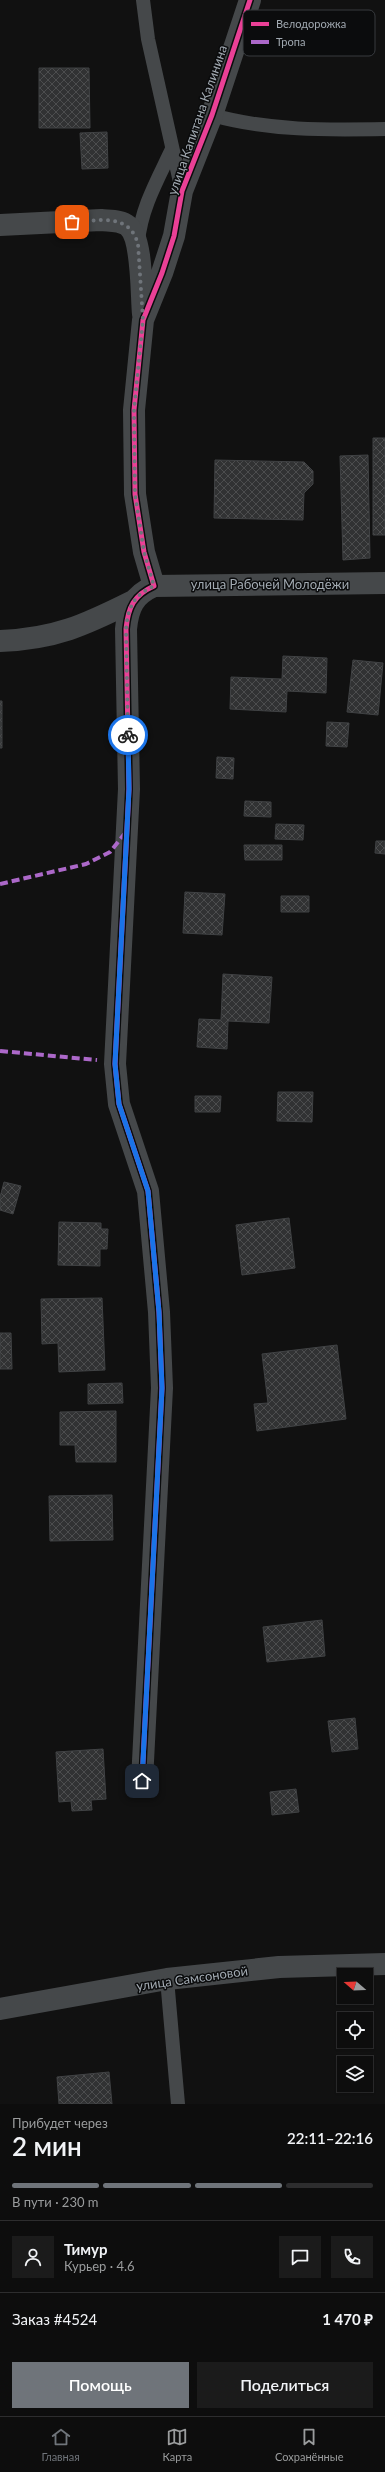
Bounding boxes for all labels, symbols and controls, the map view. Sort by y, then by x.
legend [243,10,375,56]
text: Велодорожка [276,17,346,30]
text: Тропа [276,35,305,48]
street label: улица Капитана Калинина [164,43,230,197]
pin [55,205,89,239]
icon: bag [61,211,83,233]
street label: улица Рабочей Молодёжи [191,576,349,592]
courier [108,715,148,755]
icon: bike [117,724,139,746]
pin [125,1764,159,1798]
icon: home [131,1770,153,1792]
street label: улица Самсоновой [135,1962,249,1994]
north arrow [337,1968,373,2004]
map controls [337,1968,373,2092]
button: locate [337,2012,373,2048]
button: layers [337,2056,373,2092]
text: Прибудет через [12,2115,108,2131]
text: 22:11–22:16 [287,2129,373,2147]
text: 2 мин [12,2130,82,2162]
text: В пути · 230 m [12,2194,98,2210]
button: person [12,2236,54,2278]
button: chat [279,2236,321,2278]
button: phone [331,2236,373,2278]
text: Тимур [64,2240,107,2258]
text: Курьер · 4.6 [64,2258,135,2274]
text: Заказ #4524 [12,2310,97,2328]
text: 1 470 ₽ [322,2310,373,2328]
button: Помощь [12,2362,189,2408]
button: Поделиться [197,2362,373,2408]
tab: Главная [41,2426,80,2463]
tab: Карта [163,2426,192,2463]
tab: Сохранённые [275,2426,344,2463]

